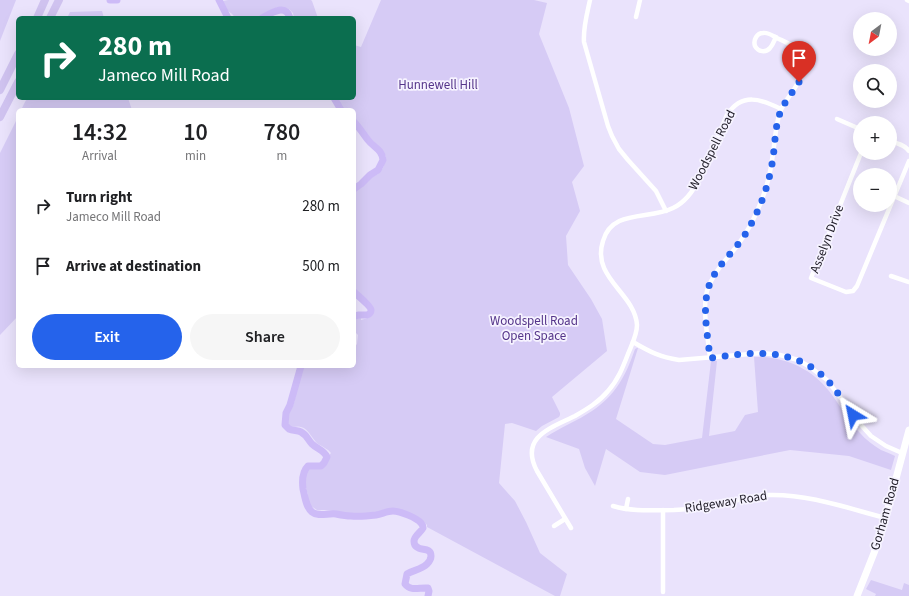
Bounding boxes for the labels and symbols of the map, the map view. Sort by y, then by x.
north arrow [853,12,897,56]
pin [782,41,816,82]
park label: Hunnewell Hill [398,76,478,94]
street label: Woodspell Road [684,107,740,193]
street label: Asselyn Drive [806,202,848,276]
park label: Woodspell Road Open Space [490,312,578,345]
position arrow [832,394,874,436]
street label: Gorham Road [866,476,904,552]
street label: Ridgeway Road [684,487,768,517]

